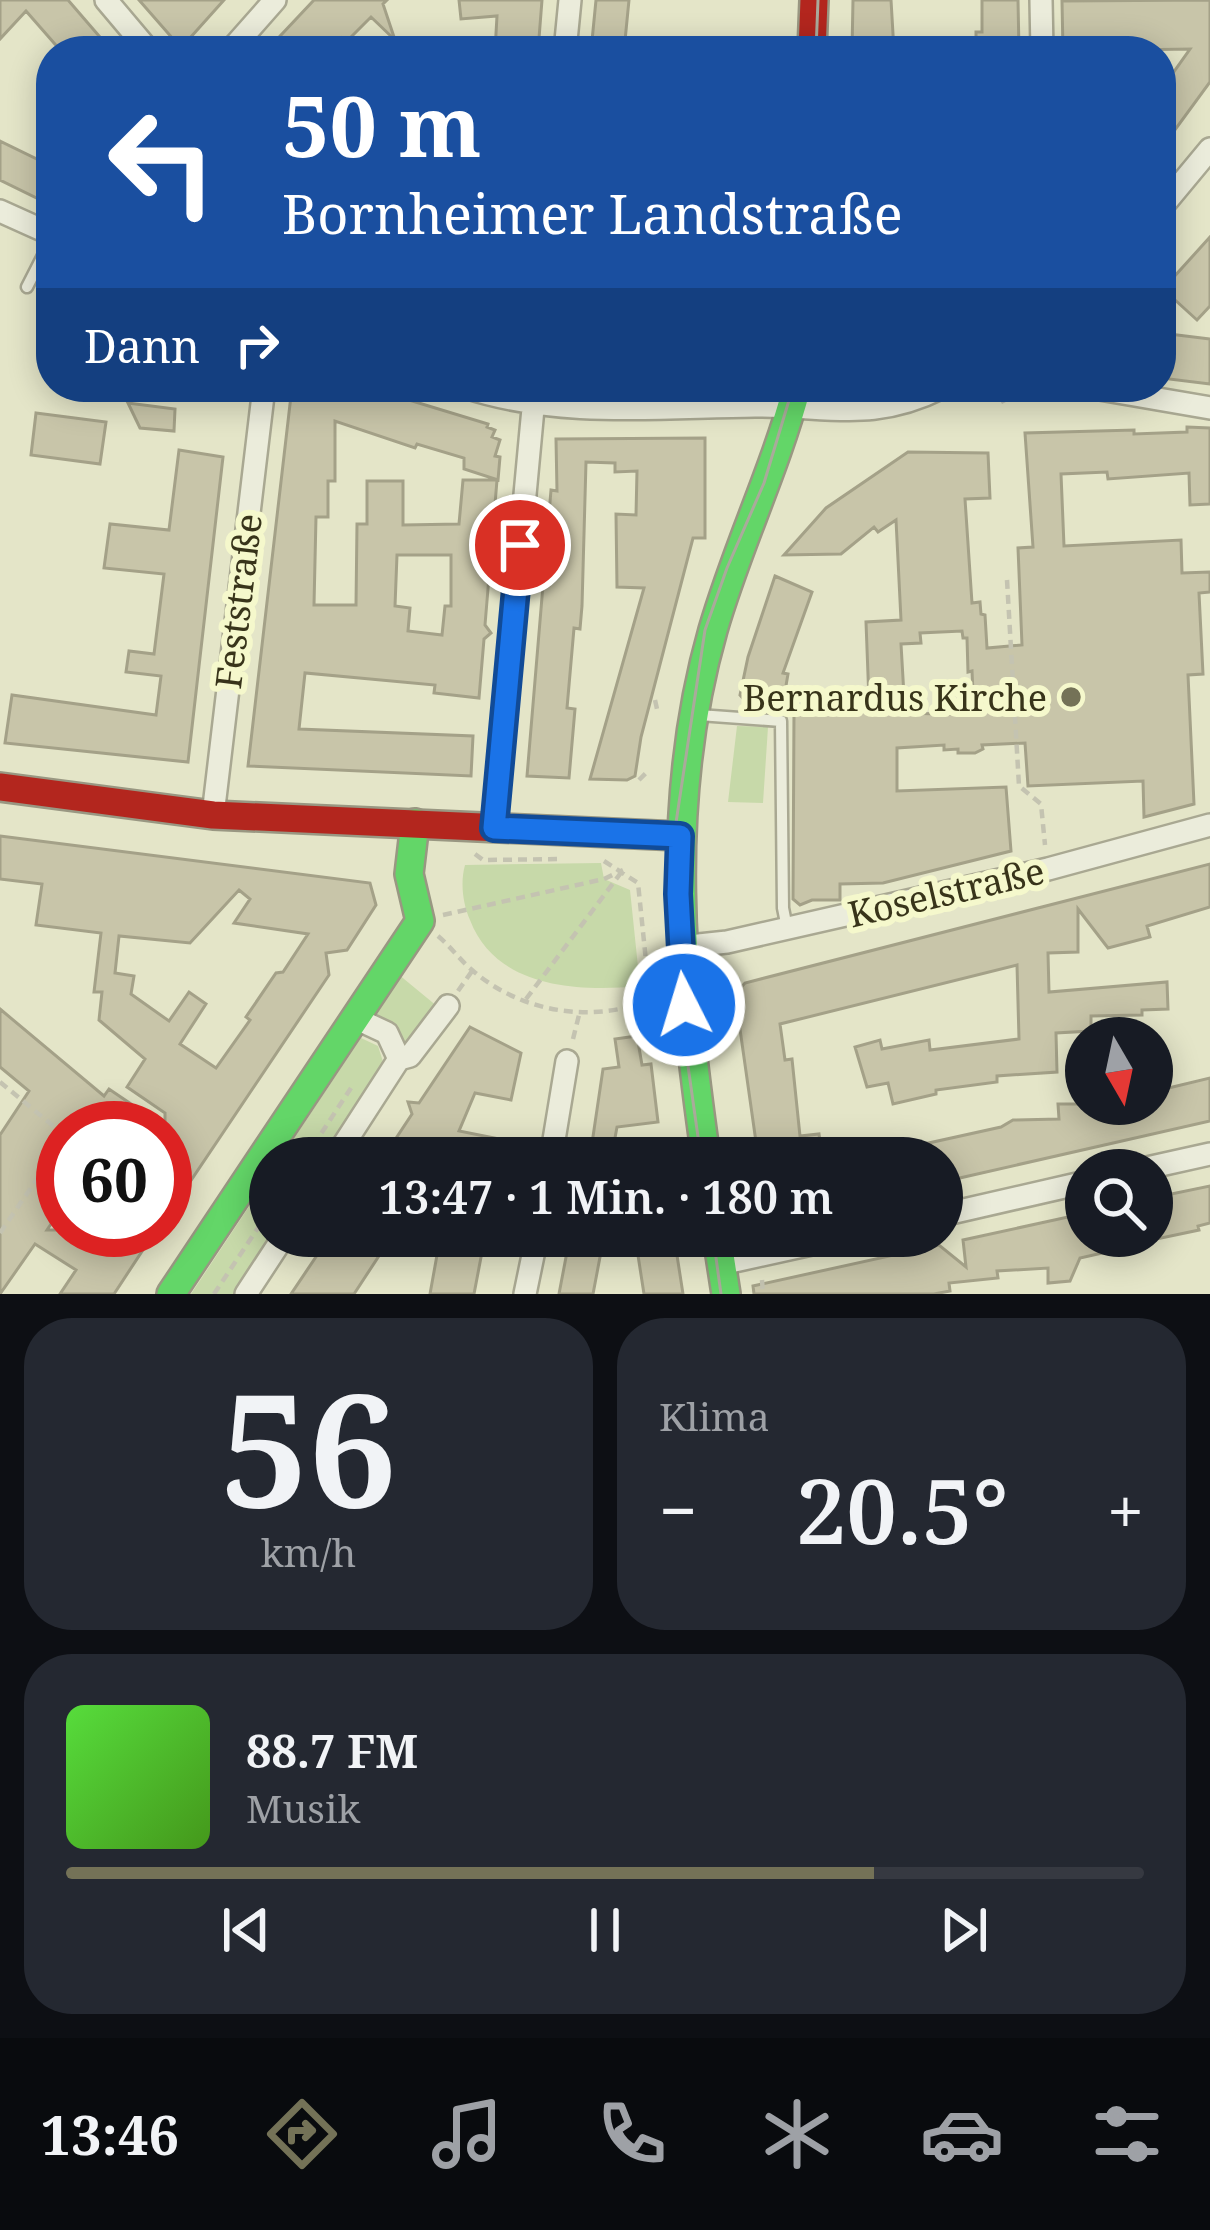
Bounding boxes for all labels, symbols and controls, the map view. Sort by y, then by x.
text: 50 m [282,67,482,182]
icon: left [84,84,240,240]
text: Bornheimer Landstraße [282,176,903,250]
icon: right [224,312,290,378]
text: Dann [84,315,200,376]
pin [469,494,571,596]
street label: Feststraße [203,511,273,691]
icon: arrive [487,512,553,578]
place label: Bernardus Kirche [743,673,1047,722]
marker: Bernardus Kirche [1058,684,1084,710]
street label: Koselstraße [843,846,1049,938]
position arrow [621,942,747,1068]
north arrow [1065,1017,1173,1125]
map controls [1065,1017,1173,1257]
speed limit sign: 60 [36,1101,192,1257]
button: search [1065,1149,1173,1257]
text: 13:47 · 1 Min. · 180 m [379,1166,833,1227]
text: 56 [220,1340,397,1553]
text: Klima [659,1389,770,1442]
text: 20.5° [796,1448,1009,1570]
text: − [659,1464,697,1554]
text: + [1107,1464,1144,1554]
text: km/h [261,1525,356,1578]
text: 88.7 FM [246,1720,418,1781]
text: Musik [246,1781,360,1834]
icon: previous [213,1897,279,1963]
icon: pause [572,1897,638,1963]
icon: next [931,1897,997,1963]
icon: directions [260,2092,344,2176]
icon: music [425,2092,509,2176]
icon: phone [590,2092,674,2176]
icon: climate [755,2092,839,2176]
icon: car [920,2092,1004,2176]
icon: filters [1085,2092,1169,2176]
text: 13:46 [41,2097,179,2171]

